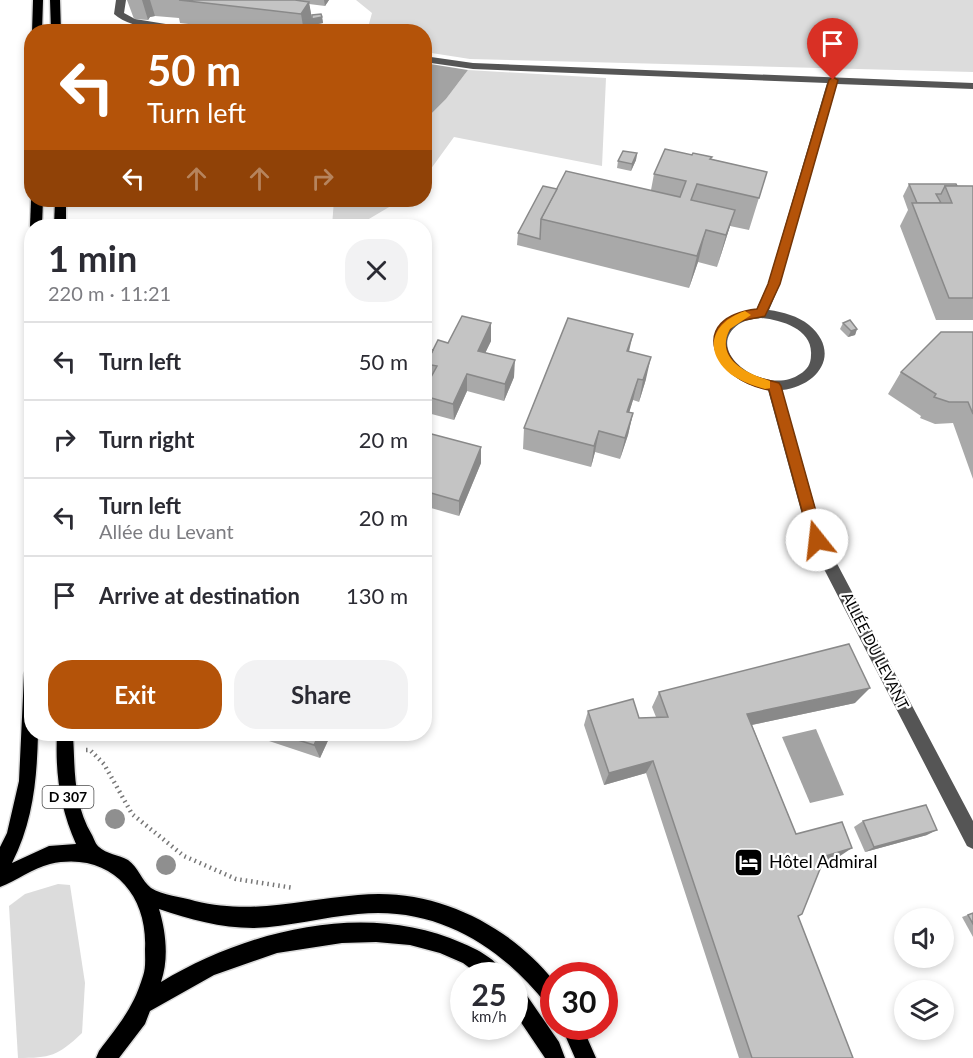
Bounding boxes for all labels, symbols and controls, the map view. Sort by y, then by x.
pin [807,18,858,80]
icon: arrive [816,27,849,60]
text: 50 m [147,45,241,95]
icon: left [48,48,126,126]
text: Turn left [147,96,246,129]
icon: left [117,162,150,195]
icon: ahead [180,162,213,195]
icon: ahead [243,162,276,195]
icon: right [306,162,339,195]
text: 1 min [48,236,137,280]
button: close [345,239,408,302]
text: 220 m · 11:21 [48,281,171,305]
icon: left [48,345,81,378]
text: Turn left [99,348,181,375]
text: 50 m [359,348,408,375]
icon: right [48,423,81,456]
text: Turn right [99,426,194,453]
text: 20 m [359,426,408,453]
text: Turn left [99,492,181,519]
icon: left [48,501,81,534]
text: 20 m [359,504,408,531]
position arrow [785,508,849,572]
text: Allée du Levant [99,519,234,543]
icon: arrive [48,579,81,612]
text: Arrive at destination [99,582,300,609]
text: 130 m [346,582,408,609]
street label: ALLÉE DU LEVANT [839,589,913,712]
button: Exit [48,660,222,729]
button: Share [234,660,408,729]
road number: D 307 [42,786,94,808]
hotel icon: Hôtel Admiral [732,846,764,878]
place label: Hôtel Admiral [769,850,877,872]
map controls [894,908,954,1040]
button: sound [894,908,954,968]
speed limit sign: 30 [540,962,618,1040]
text: 25 [472,976,506,1012]
button: layers [894,980,954,1040]
text: km/h [471,1007,507,1025]

